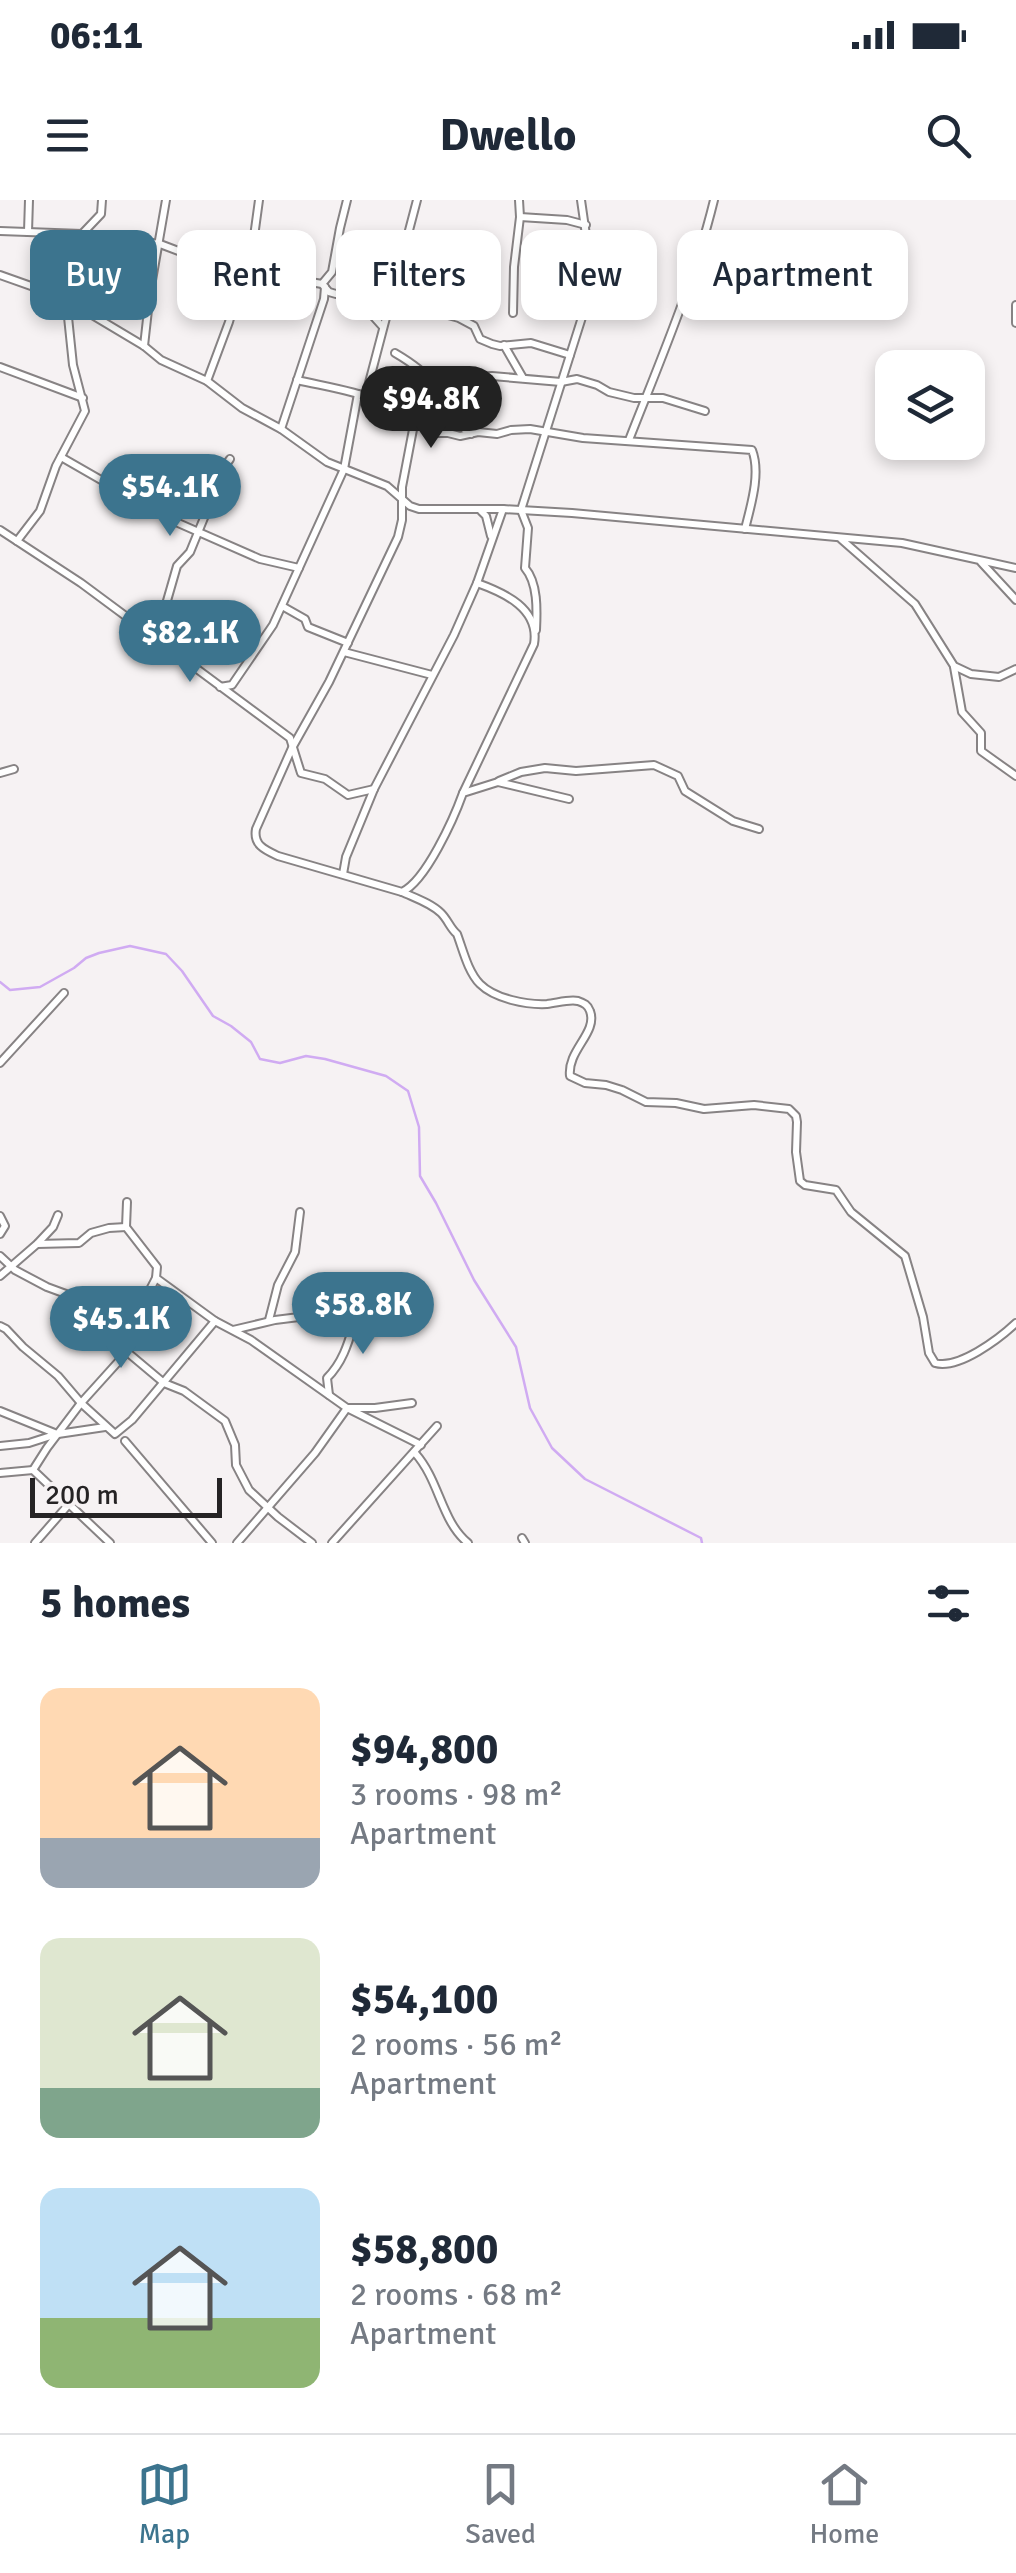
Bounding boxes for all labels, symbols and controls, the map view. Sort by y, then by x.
text: 06:11 [50,12,143,59]
icon: menu [40,108,95,163]
text: Dwello [440,108,576,163]
icon: search [921,108,976,163]
chip: Buy [30,230,157,320]
chip: Rent [177,230,316,320]
chip: Filters [336,230,501,320]
chip: New [521,230,657,320]
chip: Apartment [677,230,908,320]
map controls [875,350,985,460]
button: layers [875,350,985,460]
pin: $94.8K [350,366,512,451]
text: $94.8K [382,379,480,418]
pin: $54.1K [89,454,251,539]
text: $54.1K [121,467,219,506]
pin: $82.1K [109,600,271,685]
text: $82.1K [141,613,239,652]
pin: $58.8K [282,1272,444,1357]
text: $58.8K [314,1285,412,1324]
pin: $45.1K [40,1286,202,1371]
text: $45.1K [72,1299,170,1338]
scale bar [30,1473,222,1518]
text: 200 m [45,1478,119,1512]
icon: filters [921,1576,976,1631]
text: 5 homes [40,1578,190,1629]
text: $94,800 [350,1724,498,1775]
icon: home [120,1728,240,1848]
text: 3 rooms · 98 m² [350,1775,563,1814]
text: Apartment [350,1814,497,1853]
text: $54,100 [350,1974,498,2025]
icon: home [120,1978,240,2098]
text: 2 rooms · 56 m² [350,2025,563,2064]
text: Apartment [350,2064,497,2103]
text: $58,800 [350,2224,498,2275]
icon: home [120,2228,240,2348]
text: 2 rooms · 68 m² [350,2275,563,2314]
text: Apartment [350,2314,497,2353]
tab: Map [137,2457,192,2551]
tab: Saved [465,2457,536,2551]
tab: Home [809,2457,879,2551]

